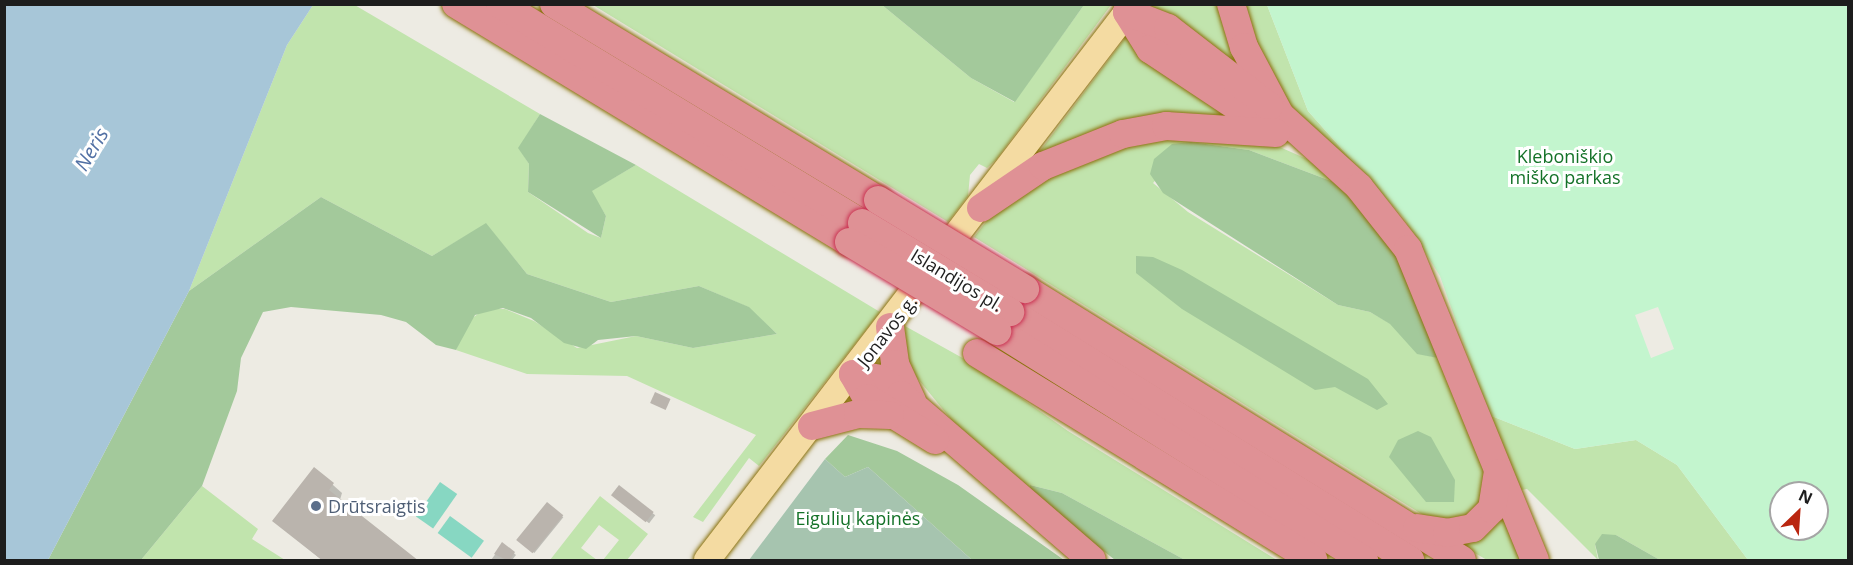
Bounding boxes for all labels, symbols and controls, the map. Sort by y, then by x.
water label: Neris [69,123,113,175]
park label: Kleboniškio miško parkas [1509,146,1621,188]
street label: Islandijos pl. [907,244,1007,316]
street label: Jonavos g. [853,291,921,371]
north arrow [1769,481,1829,541]
text: N [1795,484,1816,509]
place label: Drūtsraigtis [328,495,426,517]
marker: Drūtsraigtis [309,499,323,513]
park label: Eigulių kapinės [796,507,920,529]

